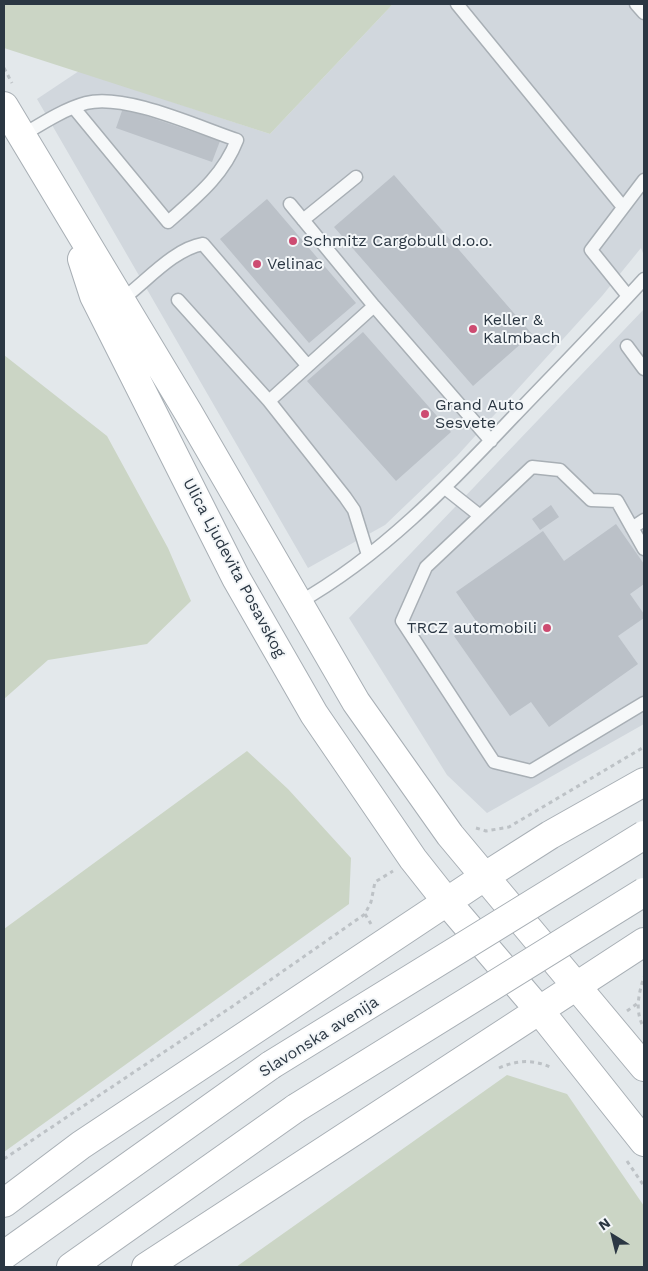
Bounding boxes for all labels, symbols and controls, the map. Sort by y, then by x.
place label: Schmitz Cargobull d.o.o. [303,231,492,251]
marker: Schmitz Cargobull d.o.o. [287,235,299,247]
place label: Velinac [267,254,323,274]
marker: Velinac [251,258,263,270]
place label: Keller & Kalmbach [483,310,560,348]
marker: Keller & Kalmbach [467,323,479,335]
place label: Grand Auto Sesvete [435,395,524,433]
marker: Grand Auto Sesvete [419,408,431,420]
street label: Ulica Ljudevita Posavskog [179,475,289,661]
place label: TRCZ automobili [407,618,537,638]
marker: TRCZ automobili [541,622,553,634]
street label: Slavonska avenija [256,992,382,1082]
north arrow [588,1211,638,1261]
text: N [595,1214,613,1233]

